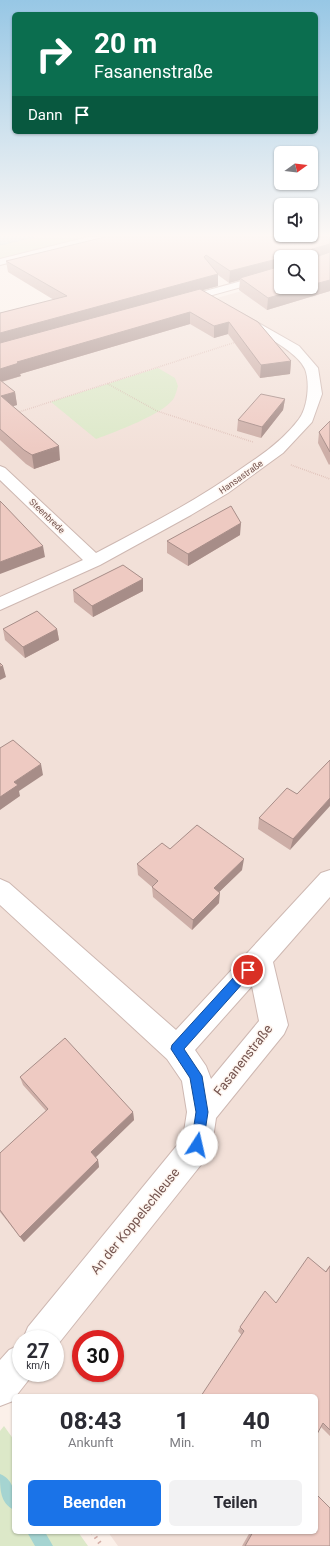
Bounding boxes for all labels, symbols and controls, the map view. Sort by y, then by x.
text: 20 m [94,27,157,60]
icon: right [28,28,80,80]
text: Fasanenstraße [94,61,213,82]
icon: arrive [71,104,93,126]
text: Dann [28,106,63,124]
north arrow [274,146,318,190]
map controls [274,146,318,294]
button: sound [274,198,318,242]
button: search [274,250,318,294]
street label: Hansastraße [217,458,265,496]
street label: Steenbrede [27,497,67,536]
pin [231,953,265,987]
icon: arrive [237,959,259,981]
street label: Fasanenstraße [211,1021,275,1098]
position arrow [176,1124,218,1166]
street label: An der Koppelschleuse [88,1165,183,1277]
speed limit sign: 30 [72,1330,124,1382]
text: 27 [27,1339,49,1363]
text: km/h [26,1360,50,1371]
text: 08:43 [60,1407,122,1435]
text: 1 [175,1407,189,1435]
text: 40 [243,1407,270,1435]
text: Ankunft [68,1435,113,1450]
text: Min. [170,1435,195,1450]
text: m [251,1435,262,1450]
button: Beenden [28,1480,161,1526]
button: Teilen [169,1480,302,1526]

